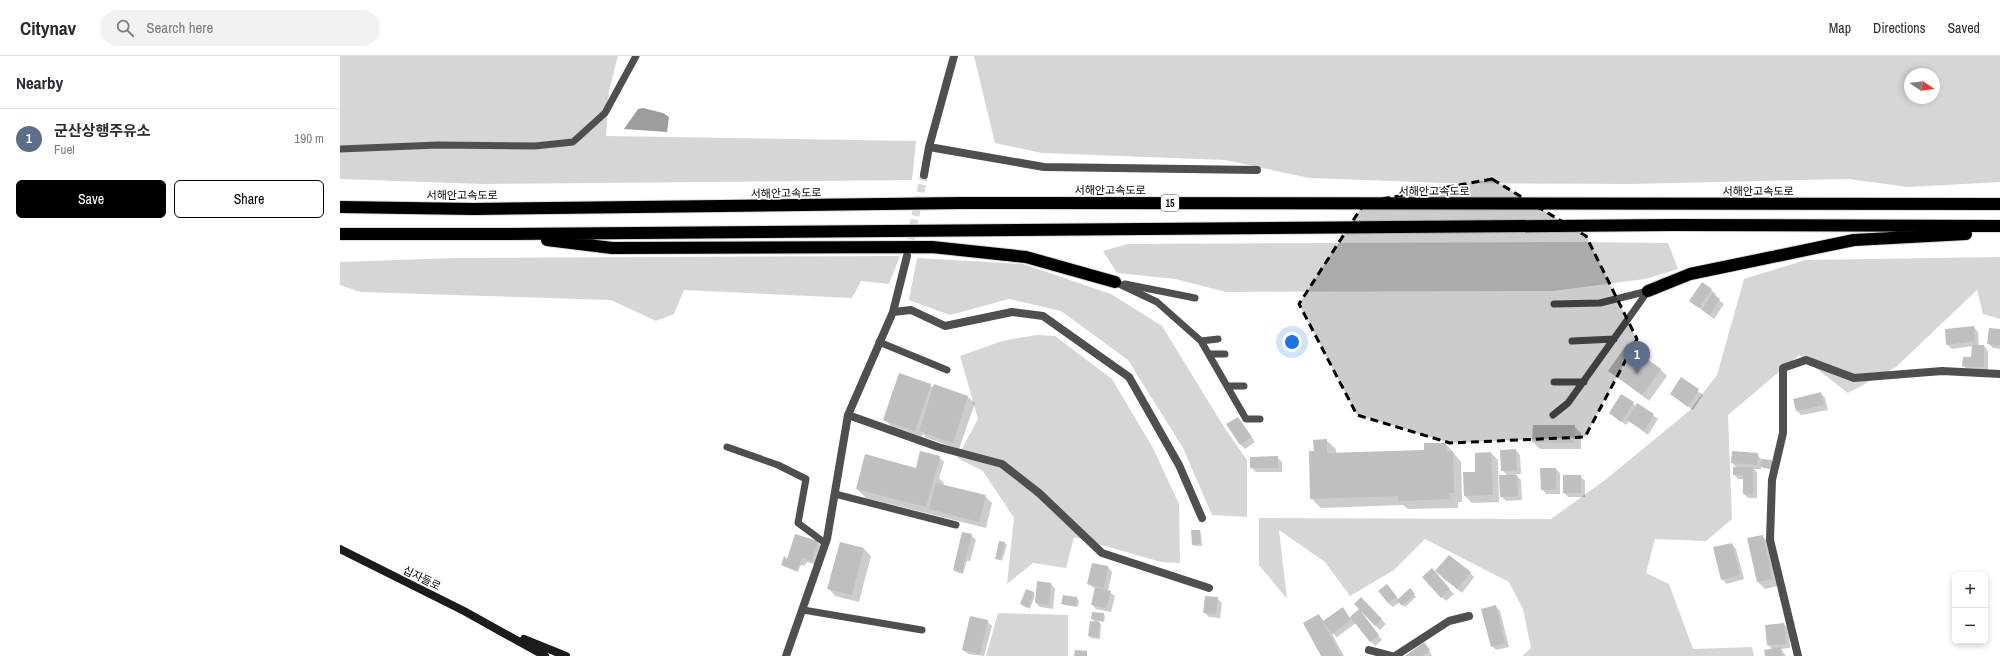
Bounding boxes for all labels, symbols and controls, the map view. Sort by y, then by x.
search box [100,10,380,46]
text: Citynav [20,15,76,41]
icon: search [114,17,136,39]
text: Search here [146,17,213,38]
text: Map [1829,19,1851,37]
text: Directions [1873,19,1925,37]
text: Saved [1947,19,1980,37]
north arrow [1904,68,1940,104]
text: Nearby [16,71,63,94]
text: 군산상행주유소 [54,120,151,141]
text: 1 [26,130,32,147]
text: 190 m [294,130,324,147]
text: Fuel [54,141,75,158]
button: Save [16,180,166,218]
button: Share [174,180,324,218]
street label: 서해안고속도로 [1075,183,1145,197]
street label: 서해안고속도로 [1399,184,1469,198]
street label: 서해안고속도로 [1723,184,1793,198]
street label: 서해안고속도로 [750,185,822,201]
street label: 서해안고속도로 [427,188,497,202]
road number: 15 [1161,195,1179,211]
your location [1282,332,1302,352]
pin: 1 [1624,341,1650,374]
street label: 십자들로 [401,563,443,593]
map controls [1952,572,1988,644]
button: + [1952,572,1988,608]
button: − [1952,608,1988,644]

